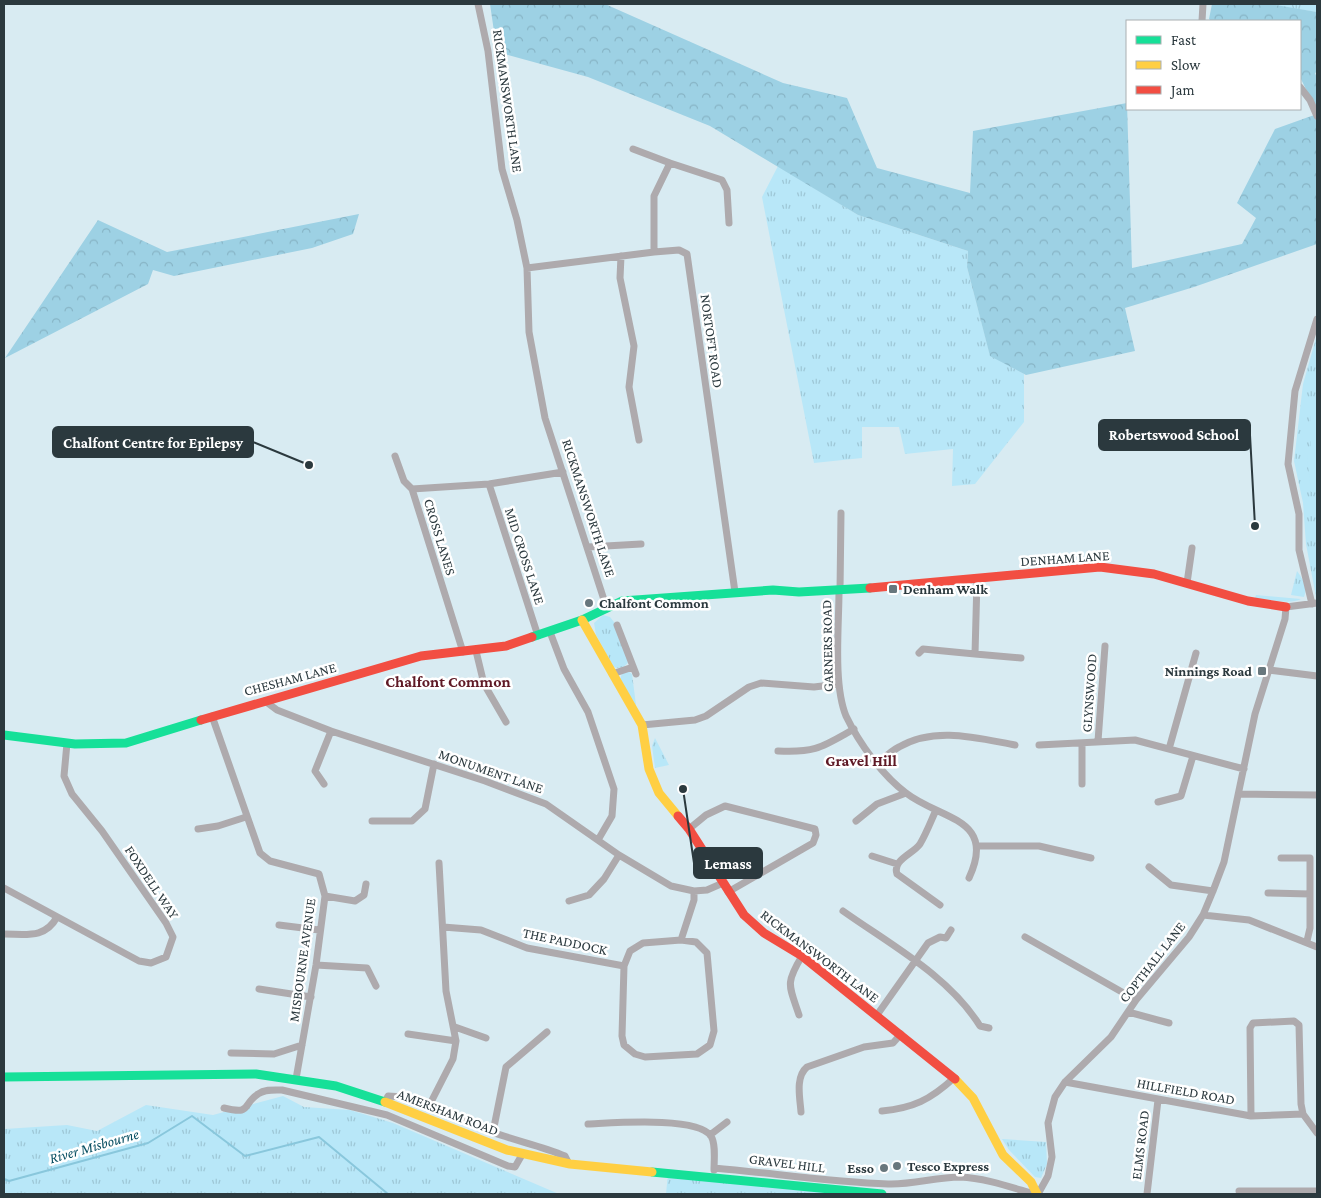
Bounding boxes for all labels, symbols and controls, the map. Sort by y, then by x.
legend [1126,20,1301,110]
street label: RICKMANSWORTH LANE [490,29,526,174]
text: Fast [1171,32,1197,48]
text: Slow [1171,57,1201,73]
text: Jam [1169,82,1194,99]
street label: NORTOFT ROAD [698,293,726,389]
callout: Robertswood School [1099,420,1250,450]
callout: Chalfont Centre for Epilepsy [53,427,253,457]
text: Robertswood School [1109,427,1240,443]
text: Chalfont Centre for Epilepsy [63,435,244,451]
street label: RICKMANSWORTH LANE [559,437,619,579]
street label: CROSS LANES [421,497,459,578]
street label: MID CROSS LANE [502,506,548,607]
street label: DENHAM LANE [1020,547,1110,569]
place label: Denham Walk [903,581,988,597]
marker: Denham Walk [887,583,899,595]
place label: Chalfont Common [599,595,709,611]
marker: Chalfont Common [583,597,595,609]
street label: GARNERS ROAD [818,600,836,692]
street label: GLYNSWOOD [1078,653,1100,733]
street label: CHESHAM LANE [242,659,338,699]
place label: Ninnings Road [1165,663,1252,679]
marker: Ninnings Road [1256,665,1268,677]
district label: Chalfont Common [385,673,511,690]
street label: MONUMENT LANE [437,746,546,797]
district label: Gravel Hill [825,752,897,769]
street label: FOXDELL WAY [122,842,183,922]
callout: Lemass [694,848,762,878]
text: Lemass [704,856,752,872]
street label: MISBOURNE AVENUE [285,897,319,1023]
street label: RICKMANSWORTH LANE [758,906,883,1006]
street label: COPTHALL LANE [1116,918,1189,1005]
street label: THE PADDOCK [521,924,610,958]
street label: HILLFIELD ROAD [1136,1074,1236,1108]
street label: AMERSHAM ROAD [395,1085,501,1139]
street label: ELMS ROAD [1128,1109,1152,1181]
water label: River Misbourne [47,1125,141,1166]
street label: GRAVEL HILL [748,1150,826,1176]
place label: Tesco Express [907,1158,989,1174]
place label: Esso [847,1160,874,1176]
marker: Tesco Express [891,1160,903,1172]
marker: Esso [878,1162,890,1174]

